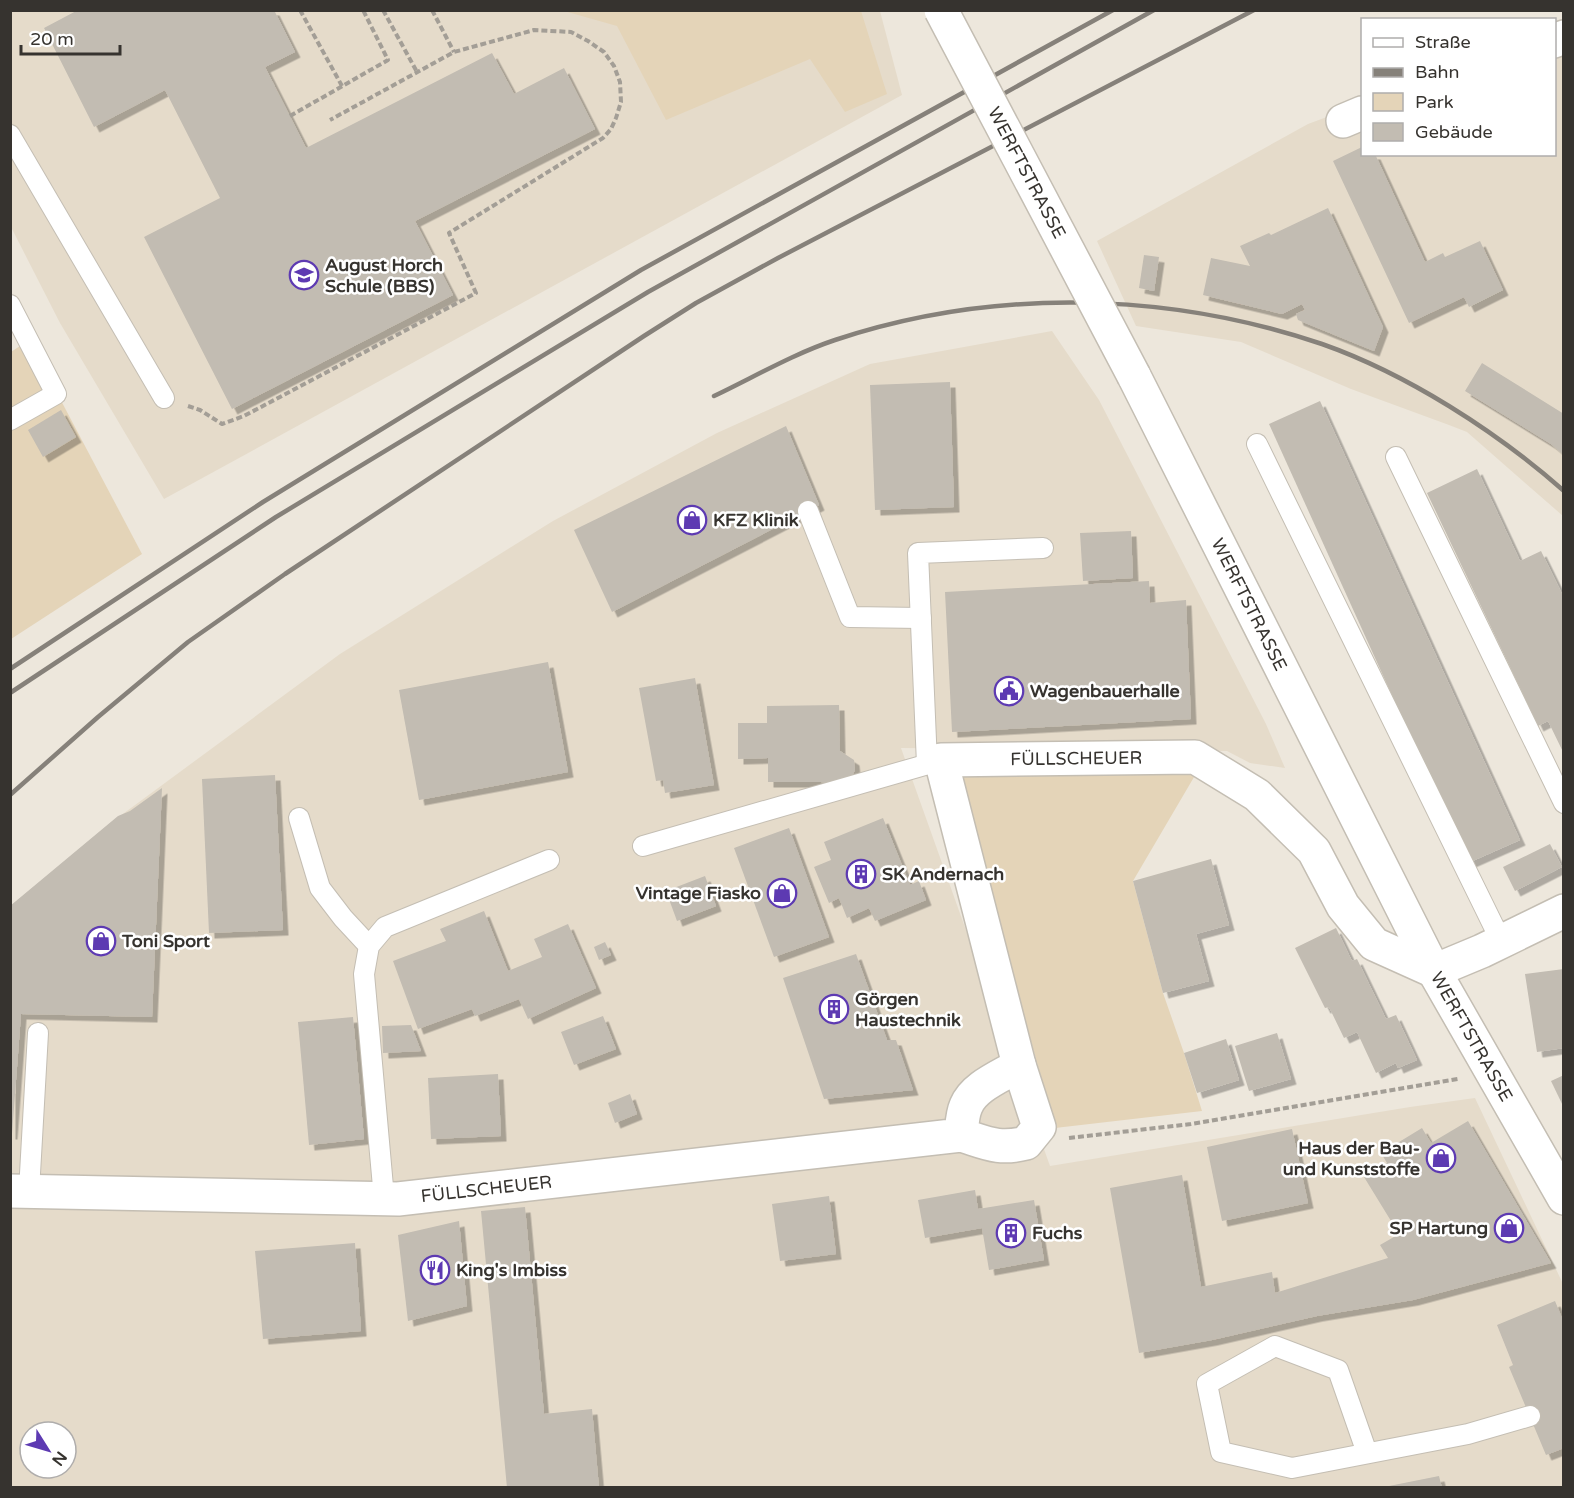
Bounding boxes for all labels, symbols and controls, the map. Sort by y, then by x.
scale bar [21,18,120,56]
legend [1361,18,1556,156]
text: 20 m [30,28,74,50]
text: Straße [1415,31,1471,53]
text: Bahn [1415,61,1460,83]
text: Park [1415,91,1454,113]
street label: WERFTSTRASSE [983,103,1071,242]
text: Gebäude [1415,121,1493,143]
place label: August Horch Schule (BBS) [325,254,443,297]
school or university icon: August Horch Schule (BBS) [288,259,320,291]
shop icon: KFZ Klinik [676,504,708,536]
place label: KFZ Klinik [713,509,799,531]
street label: WERFTSTRASSE [1207,535,1292,675]
public building icon: Wagenbauerhalle [993,675,1025,707]
place label: Wagenbauerhalle [1030,680,1180,702]
street label: FÜLLSCHEUER [1010,747,1142,770]
building icon: SK Andernach [845,858,877,890]
place label: SK Andernach [882,863,1004,885]
shop icon: Vintage Fiasko [766,877,798,909]
place label: Vintage Fiasko [636,882,761,904]
shop icon: Toni Sport [85,925,117,957]
place label: Toni Sport [121,930,210,952]
street label: WERFTSTRASSE [1426,968,1517,1105]
place label: Görgen Haustechnik [855,988,961,1031]
building icon: Görgen Haustechnik [818,993,850,1025]
place label: Haus der Bau- und Kunststoffe [1283,1137,1420,1180]
shop icon: Haus der Bau- und Kunststoffe [1425,1142,1457,1174]
street label: FÜLLSCHEUER [420,1171,553,1207]
shop icon: SP Hartung [1493,1212,1525,1244]
building icon: Fuchs [995,1217,1027,1249]
place label: SP Hartung [1389,1217,1488,1239]
place label: Fuchs [1032,1222,1083,1244]
restaurant icon: King's Imbiss [419,1254,451,1286]
place label: King's Imbiss [456,1259,567,1281]
north arrow [18,1420,78,1480]
text: N [47,1447,71,1470]

